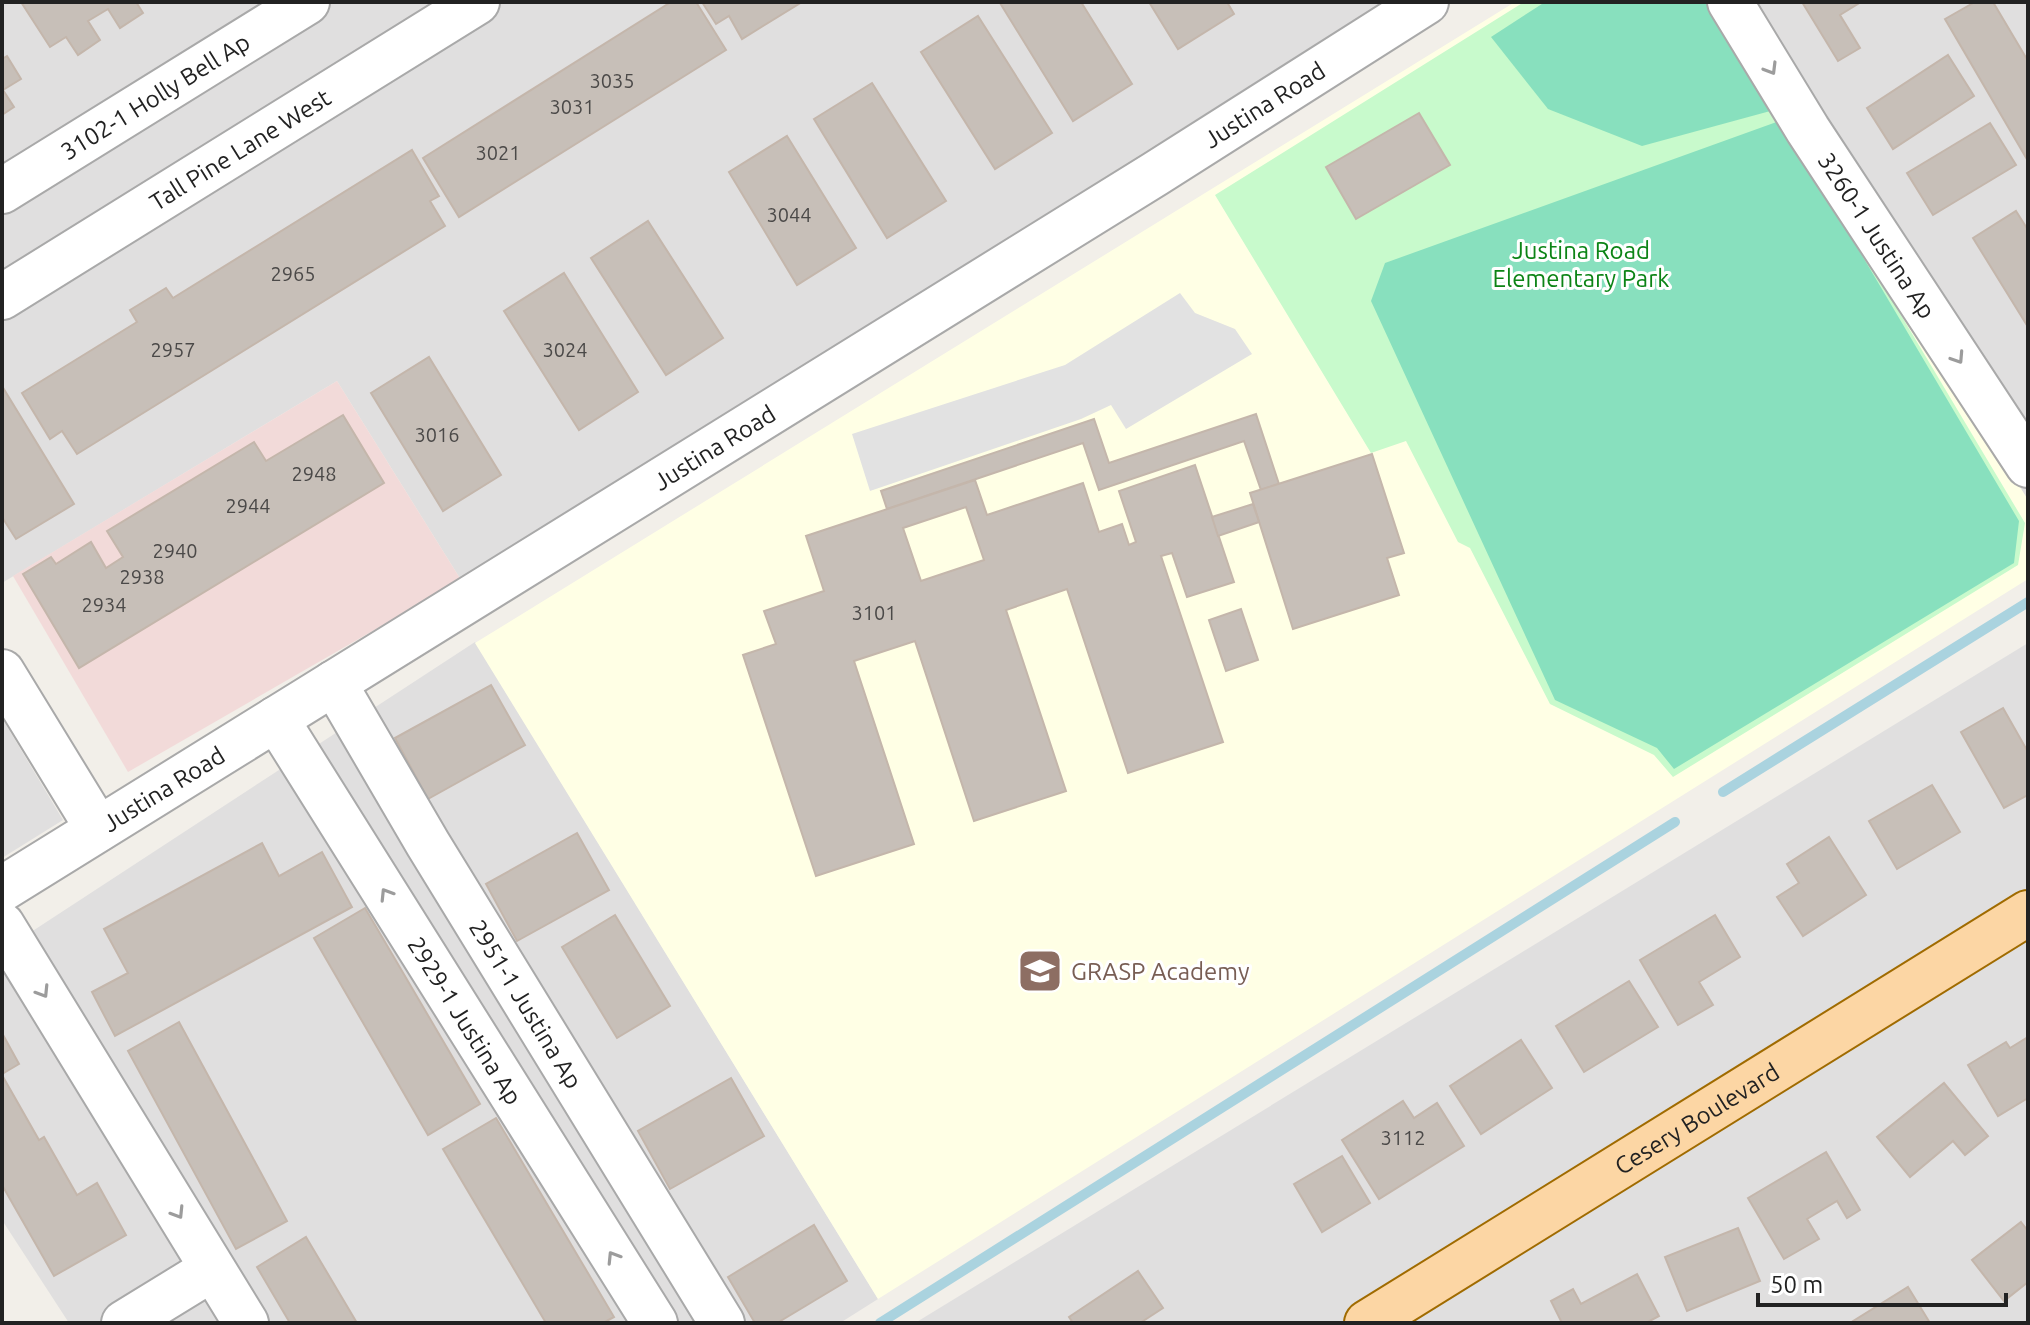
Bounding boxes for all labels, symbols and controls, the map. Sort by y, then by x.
street label: 3102-1 Holly Bell Ap [56,28,254,165]
street label: Justina Road [1199,56,1330,153]
one-way arrow [1761,60,1777,75]
house number: 3035 [589,69,635,92]
street label: Tall Pine Lane West [145,83,336,215]
house number: 3031 [549,95,595,118]
house number: 3021 [475,141,521,164]
street label: 3260-1 Justina Ap [1813,147,1941,323]
house number: 3044 [766,203,812,226]
park label: Justina Road Elementary Park [1493,237,1669,292]
house number: 2965 [270,262,316,285]
house number: 2957 [150,338,196,361]
house number: 3024 [542,338,588,361]
one-way arrow [1948,349,1963,363]
street label: Justina Road [648,399,780,495]
house number: 3016 [414,423,460,446]
house number: 2948 [291,462,337,485]
house number: 2944 [225,494,271,517]
house number: 2940 [152,539,198,562]
house number: 2938 [119,565,165,588]
house number: 2934 [81,593,127,616]
house number: 3101 [851,601,897,624]
street label: Justina Road [98,741,229,837]
one-way arrow [380,888,396,903]
street label: 2951-1 Justina Ap [464,915,588,1093]
street label: 2929-1 Justina Ap [403,932,528,1109]
school or university icon: GRASP Academy [1016,947,1064,995]
place label: GRASP Academy [1071,958,1250,985]
one-way arrow [33,983,48,998]
street label: Cesery Boulevard [1610,1057,1784,1180]
house number: 3112 [1380,1126,1426,1149]
one-way arrow [169,1204,184,1219]
one-way arrow [608,1251,623,1266]
scale bar [1758,1257,2006,1307]
text: 50 m [1770,1271,1823,1298]

